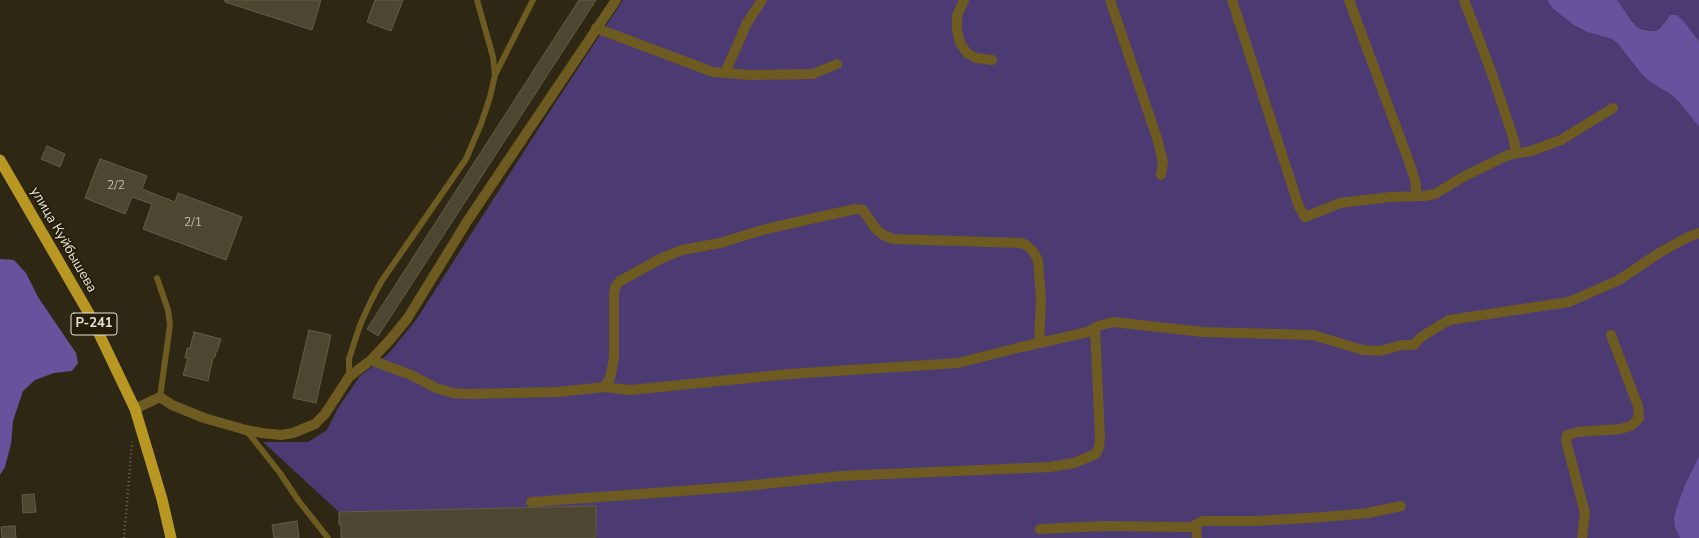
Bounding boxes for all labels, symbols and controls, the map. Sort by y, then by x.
house number: 2/2 [107,179,125,193]
street label: улица Куйбышева [26,184,100,296]
house number: 2/1 [184,216,202,230]
road number: Р-241 [71,313,117,335]

